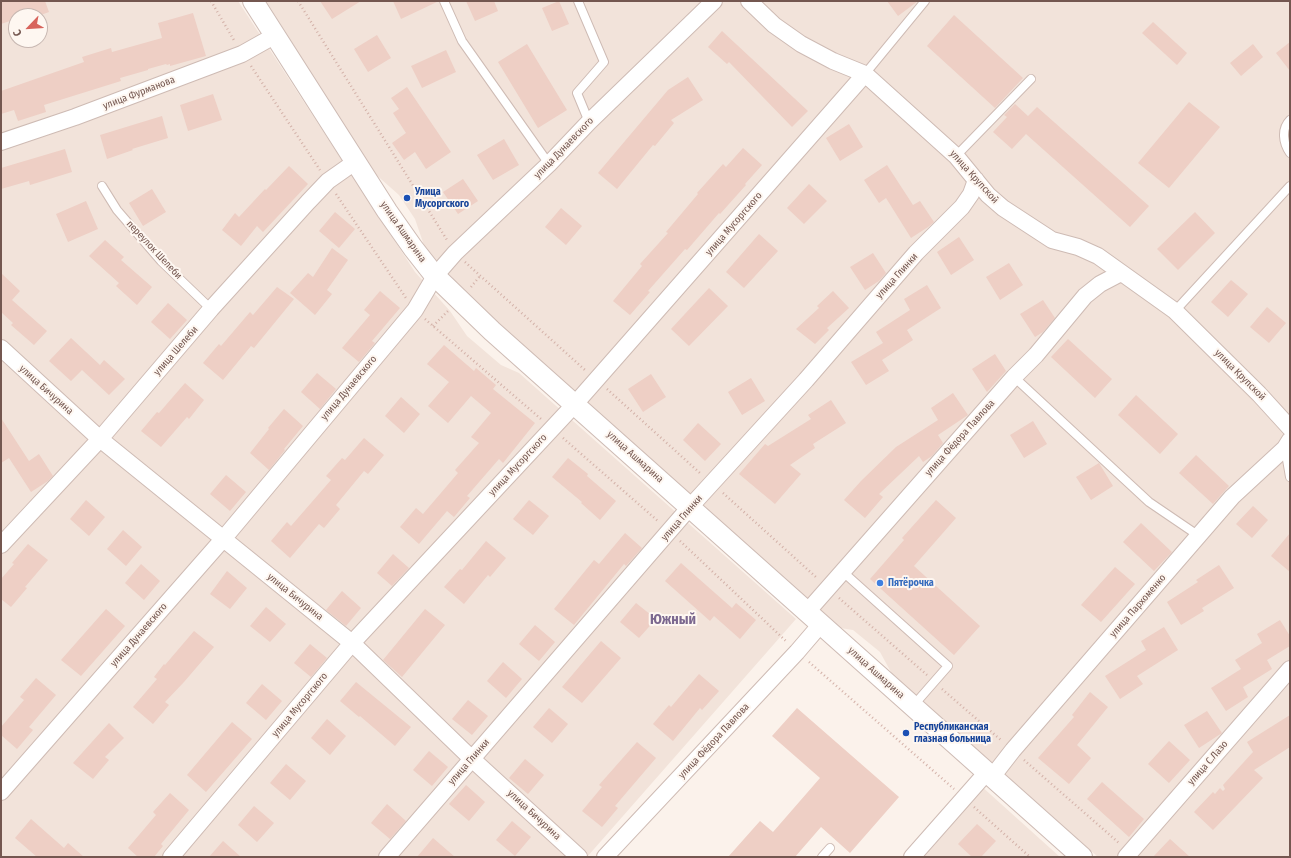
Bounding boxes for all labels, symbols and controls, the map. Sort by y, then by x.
north arrow [8,8,48,48]
text: С [10,28,25,38]
street label: улица Фурманова [101,74,177,112]
street label: улица Дунаевского [532,115,596,181]
street label: улица Крупской [947,148,1001,206]
place label: Улица Мусоргского [415,186,469,210]
street label: улица Мусоргского [703,190,765,258]
marker: Улица Мусоргского [402,193,412,203]
street label: улица Ашмарина [378,199,428,265]
street label: переулок Шелеби [124,218,184,282]
street label: улица Глинки [874,251,920,301]
street label: улица Шелеби [151,324,201,378]
street label: улица Крупской [1212,347,1268,403]
street label: улица Дунаевского [319,353,379,423]
street label: улица Бичурина [17,363,75,417]
street label: улица Фёдора Павлова [923,397,997,479]
street label: улица Ашмарина [604,429,666,485]
street label: улица Мусоргского [486,432,550,498]
street label: улица Глинки [659,493,705,543]
street label: улица Бичурина [265,571,325,623]
street label: улица Пархоменко [1107,572,1169,640]
place label: Пятёрочка [888,577,934,589]
marker: Пятёрочка [875,578,885,588]
street label: улица Дунаевского [108,601,170,669]
district label: Южный [650,612,696,628]
street label: улица Ашмарина [845,645,907,701]
street label: улица Мусоргского [270,670,330,740]
street label: улица Фёдора Павлова [676,701,752,781]
place label: Республиканская глазная больница [914,721,991,744]
marker: Республиканская глазная больница [901,728,911,738]
street label: улица Глинки [446,737,492,787]
street label: улица С.Лазо [1185,738,1231,788]
street label: улица Бичурина [505,787,563,843]

